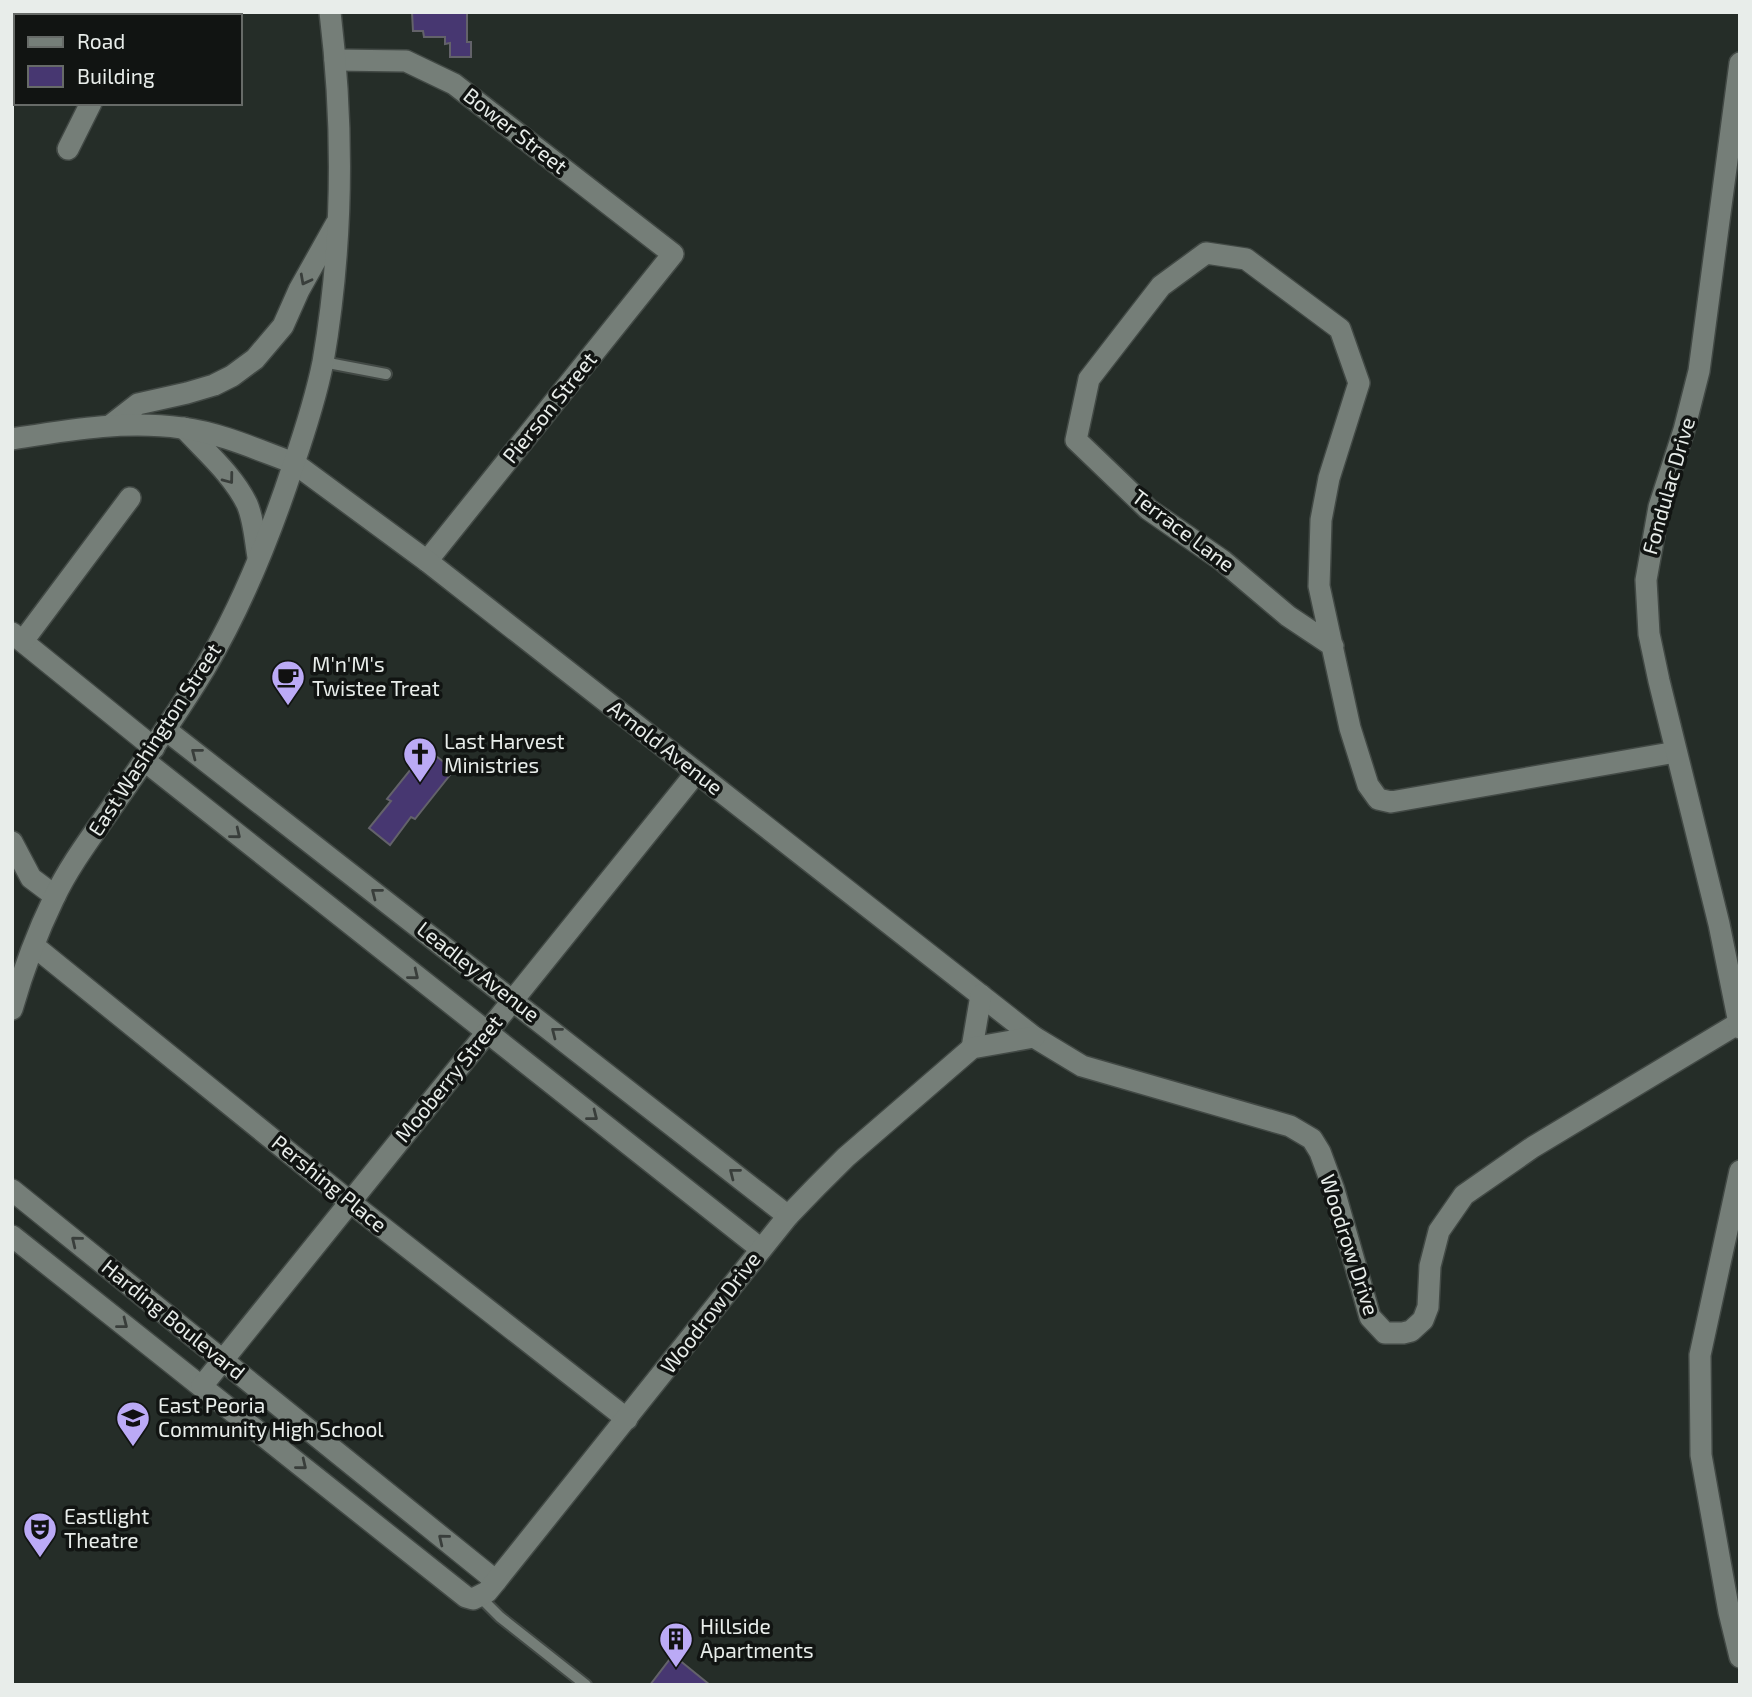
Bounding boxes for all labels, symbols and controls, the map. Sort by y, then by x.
legend [14,14,242,105]
text: Road [77,28,125,53]
text: Building [77,63,155,88]
street label: Bower Street [459,82,573,178]
one-way arrow [299,273,313,285]
street label: Pierson Street [497,347,601,467]
street label: Fondulac Drive [1636,414,1699,557]
one-way arrow [221,472,234,484]
street label: Terrace Lane [1128,483,1240,576]
street label: East Washington Street [82,638,225,840]
place label: M'n'M's Twistee Treat [312,651,440,700]
cafe icon: M'n'M's Twistee Treat [269,658,307,707]
street label: Arnold Avenue [604,694,728,799]
place label: Last Harvest Ministries [444,728,565,777]
church icon: Last Harvest Ministries [401,735,439,784]
one-way arrow [192,749,204,762]
one-way arrow [229,825,241,838]
one-way arrow [372,888,384,901]
street label: Leadley Avenue [413,915,545,1026]
one-way arrow [407,967,419,980]
street label: Mooberry Street [389,1010,507,1147]
one-way arrow [551,1028,563,1041]
one-way arrow [585,1108,597,1121]
street label: Pershing Place [268,1129,392,1237]
one-way arrow [730,1169,742,1182]
street label: Woodrow Drive [1316,1171,1385,1318]
one-way arrow [71,1237,83,1250]
street label: Woodrow Drive [655,1247,765,1378]
street label: Harding Boulevard [97,1253,251,1384]
one-way arrow [116,1315,128,1328]
place label: East Peoria Community High School [158,1392,384,1441]
school or university icon: East Peoria Community High School [114,1399,152,1448]
one-way arrow [294,1457,306,1470]
place label: Eastlight Theatre [64,1503,149,1552]
theatre icon: Eastlight Theatre [21,1510,59,1559]
one-way arrow [438,1534,451,1547]
place label: Hillside Apartments [700,1613,814,1662]
building icon: Hillside Apartments [657,1620,695,1669]

